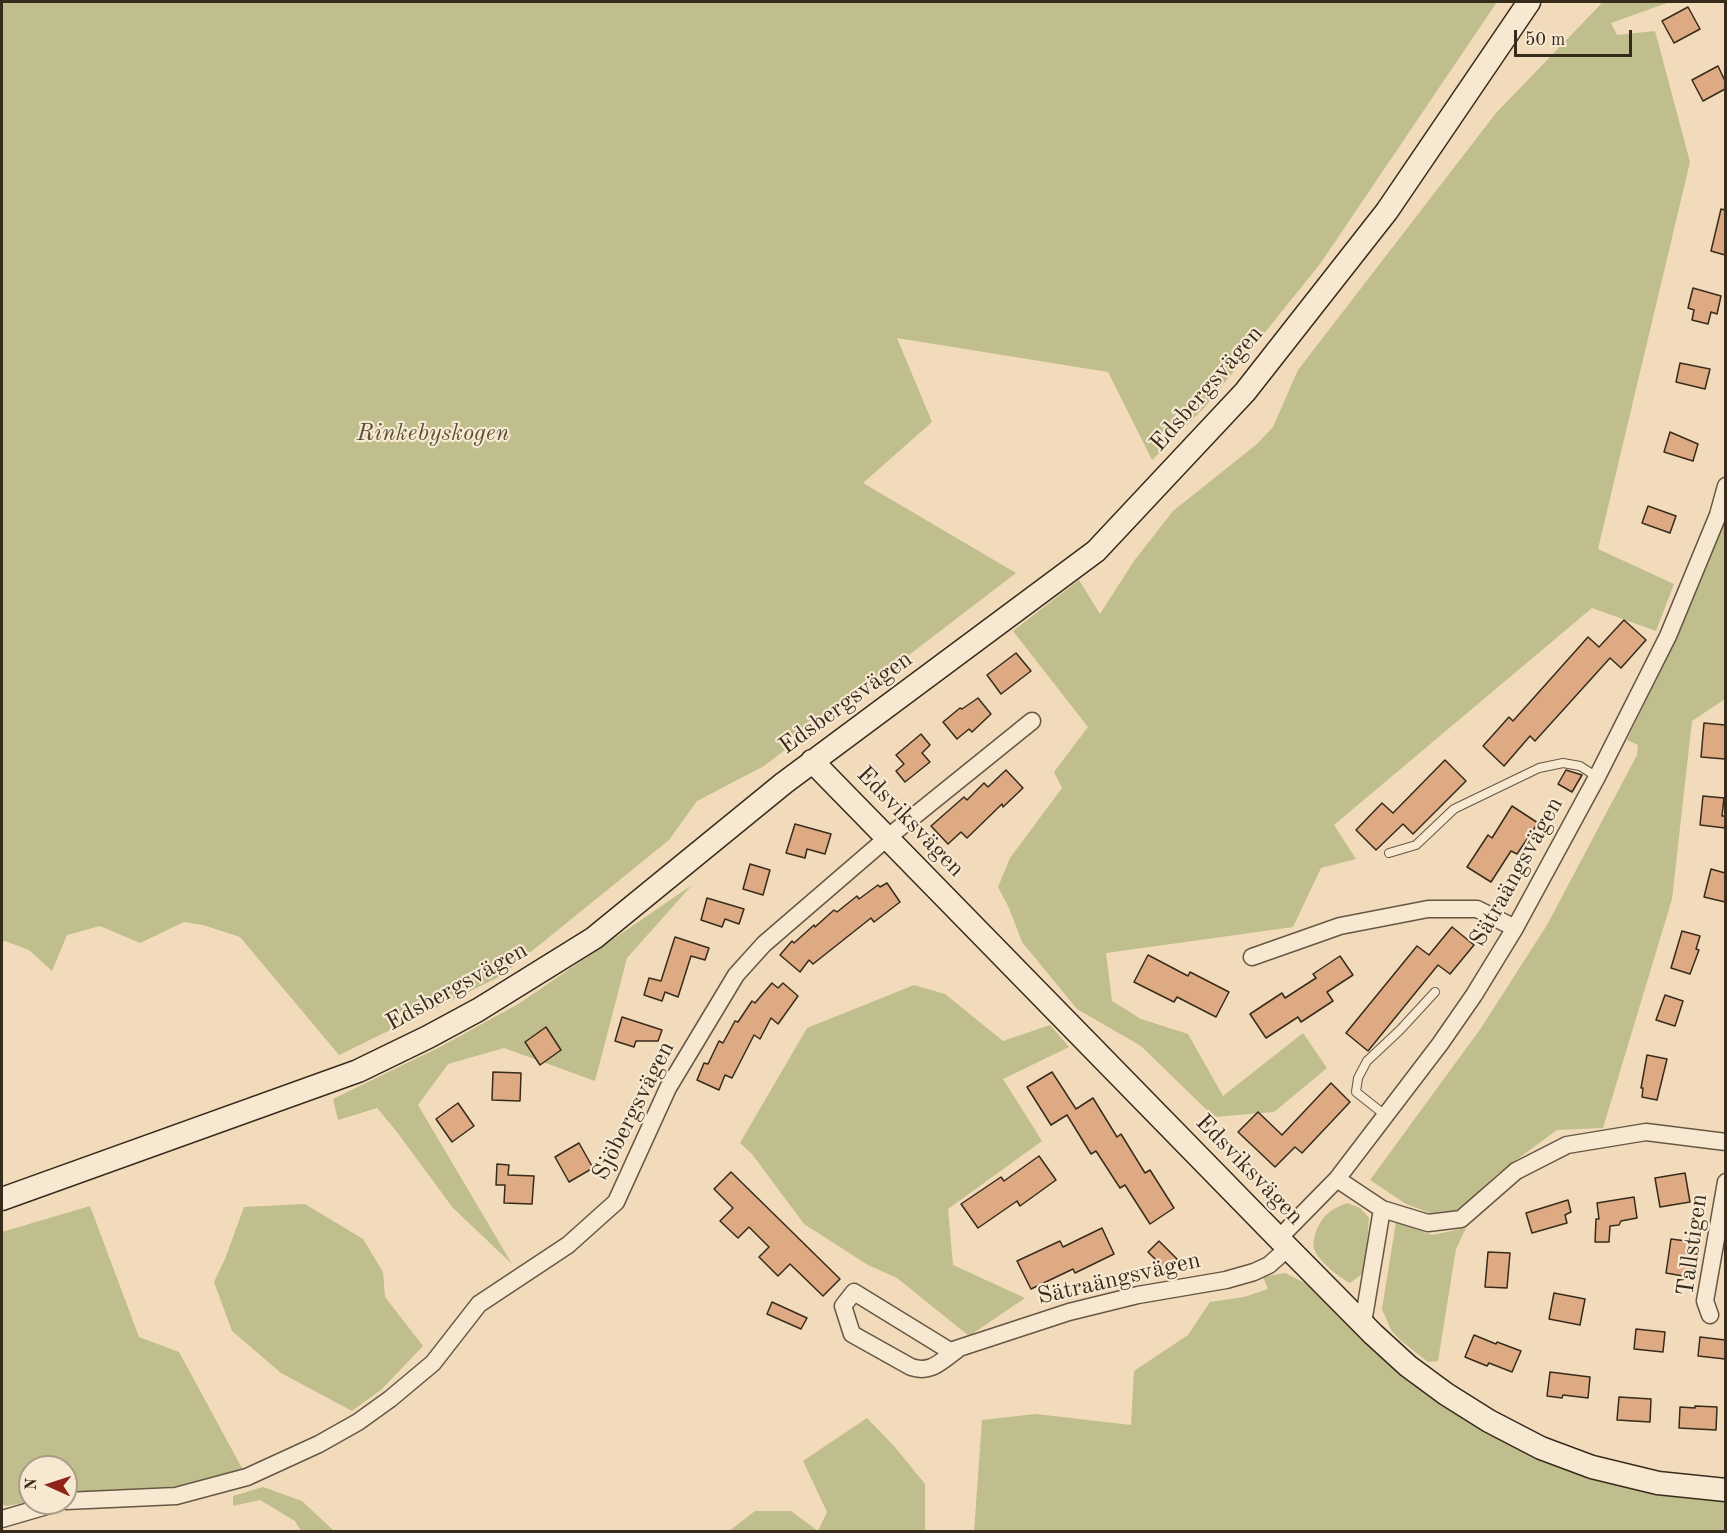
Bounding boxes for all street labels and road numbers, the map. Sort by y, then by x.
street label: Edsbergsvägen [1144,320,1270,458]
street label: Edsbergsvägen [774,645,918,761]
street label: Edsviksvägen [850,761,970,883]
street label: Sätraängsvägen [1464,792,1570,952]
street label: Edsbergsvägen [381,936,533,1038]
street label: Sjöbergsvägen [587,1037,681,1185]
street label: Edsviksvägen [1189,1109,1309,1231]
street label: Tallstigen [1672,1192,1714,1298]
street label: Sätraängsvägen [1035,1246,1203,1312]

